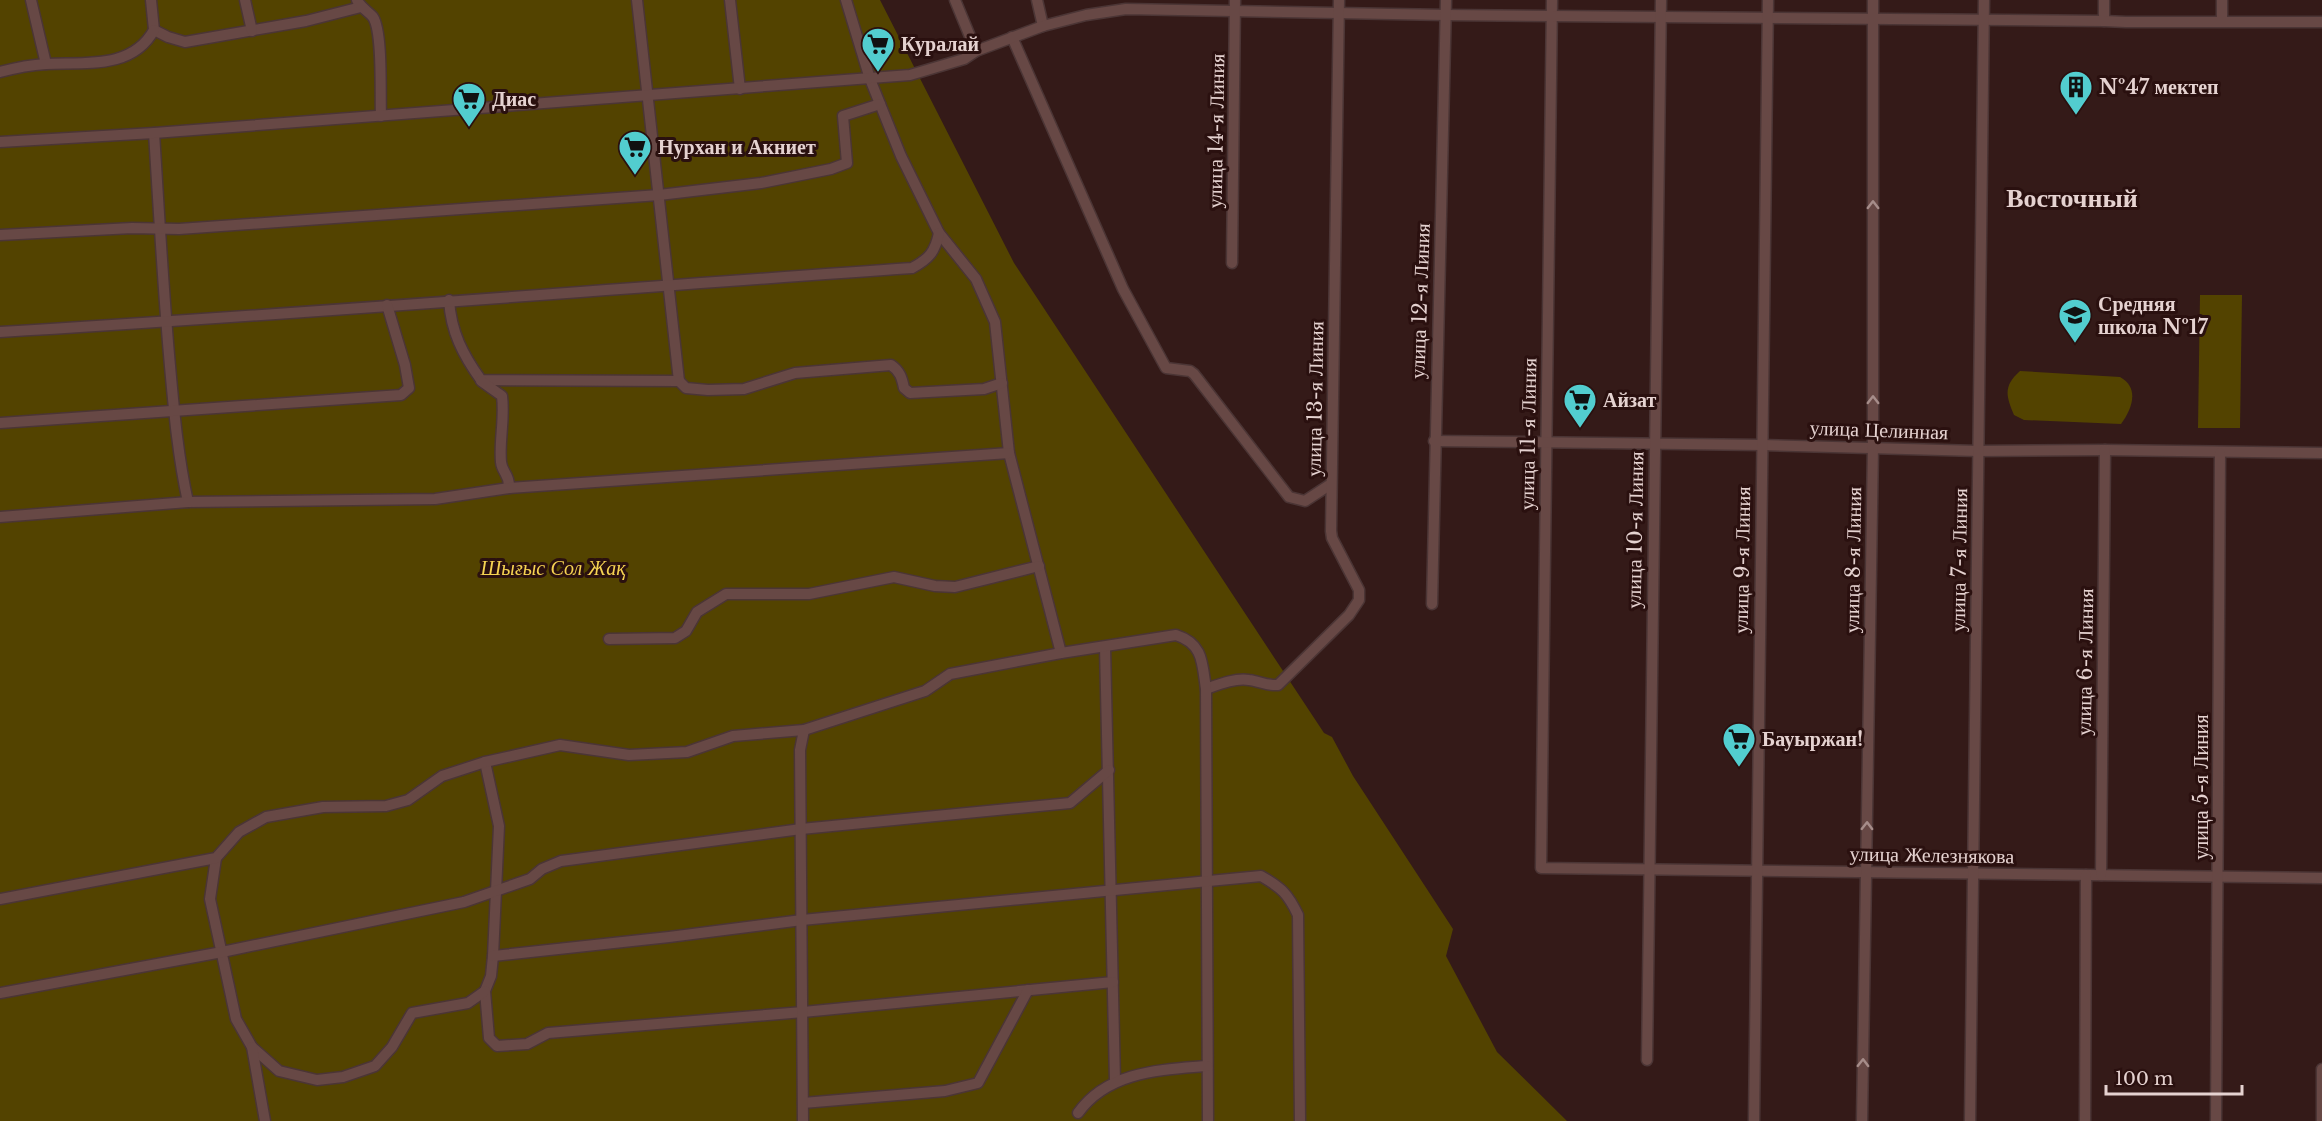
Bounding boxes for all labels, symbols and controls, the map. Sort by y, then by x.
supermarket icon: Куралай [860,26,896,73]
place label: Куралай [901,32,979,56]
street label: улица 14-я Линия [1203,53,1229,209]
building icon: №47 мектеп [2058,69,2094,116]
place label: №47 мектеп [2099,75,2219,99]
supermarket icon: Диас [451,81,487,128]
place label: Диас [492,87,536,111]
supermarket icon: Нурхан и Акниет [617,129,653,176]
place label: Нурхан и Акниет [658,135,816,159]
district label: Восточный [2006,182,2138,214]
one-way arrow [1867,200,1879,209]
street label: улица 12-я Линия [1405,223,1435,379]
place label: Средняя школа №17 [2098,292,2209,339]
school or university icon: Средняя школа №17 [2057,297,2093,344]
street label: улица 13-я Линия [1302,321,1328,477]
street label: улица 11-я Линия [1515,358,1541,510]
supermarket icon: Айзат [1562,382,1598,429]
place label: Айзат [1603,388,1656,412]
one-way arrow [1867,395,1879,404]
street label: улица Целинная [1809,416,1949,444]
street label: улица 10-я Линия [1622,451,1648,609]
street label: улица 9-я Линия [1729,486,1755,634]
street label: улица 8-я Линия [1840,487,1866,633]
street label: улица 7-я Линия [1946,488,1972,632]
park label: Шығыс Сол Жақ [479,556,626,580]
street label: улица 6-я Линия [2072,588,2098,736]
street label: улица 5-я Линия [2189,714,2213,860]
supermarket icon: Бауыржан! [1721,721,1757,768]
place label: Бауыржан! [1762,727,1863,751]
one-way arrow [1861,821,1873,830]
street label: улица Железнякова [1850,842,2015,868]
one-way arrow [1857,1058,1869,1067]
scale bar [2106,1058,2242,1096]
text: 100 m [2115,1068,2173,1090]

